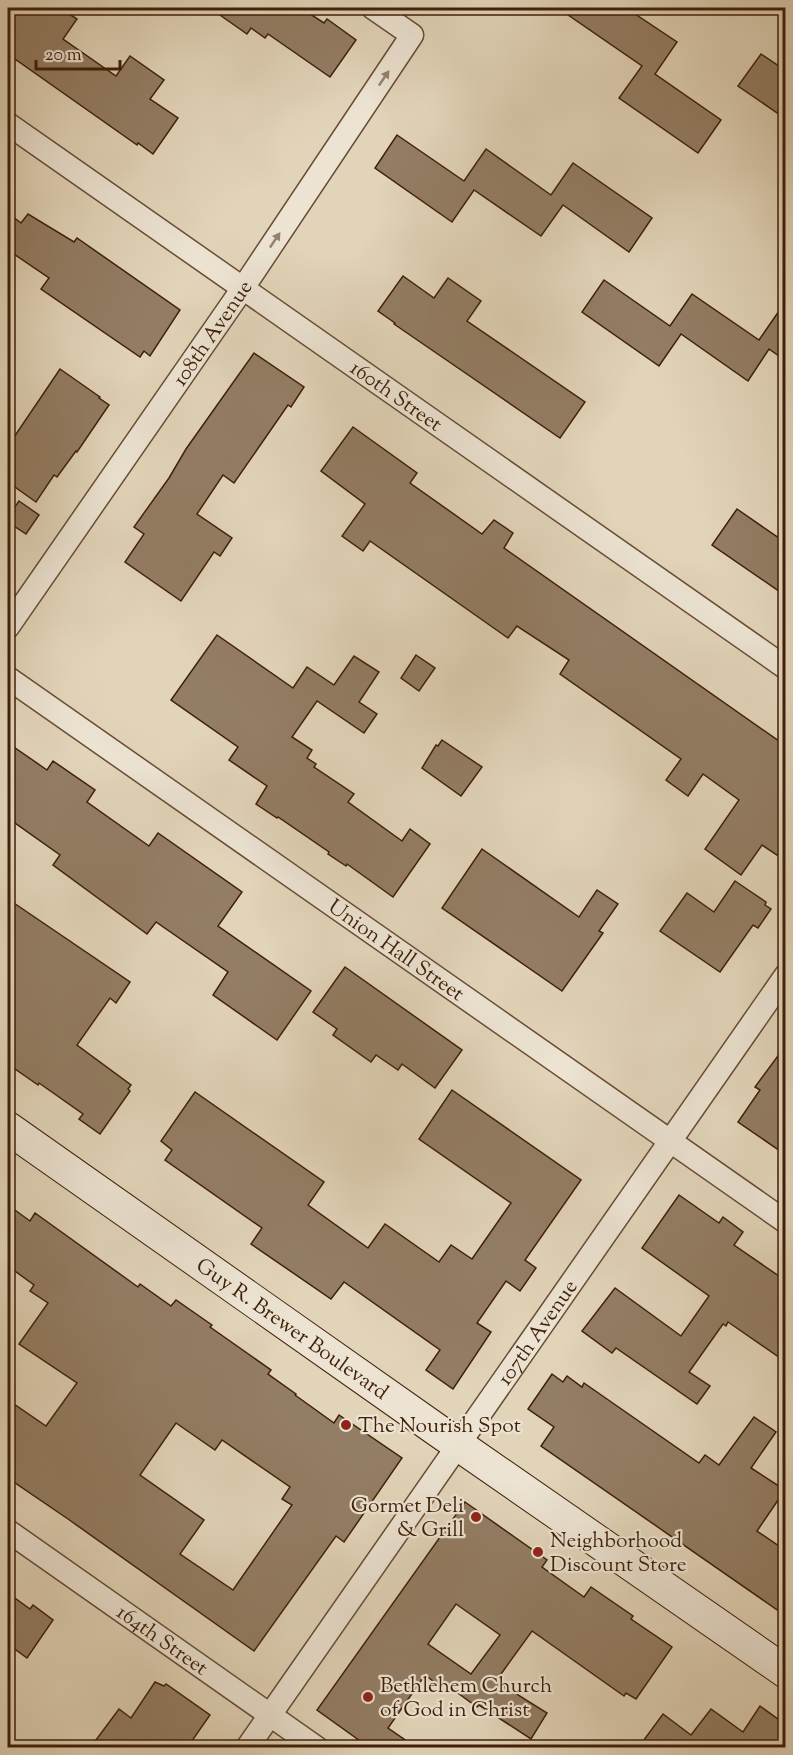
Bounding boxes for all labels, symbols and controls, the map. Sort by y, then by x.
scale bar [36,33,120,71]
text: 20 m [45,43,82,69]
one-way arrow [378,70,390,86]
one-way arrow [270,231,281,248]
street label: 108th Avenue [166,275,261,393]
street label: 160th Street [343,354,448,440]
street label: Union Hall Street [321,893,470,1010]
street label: Guy R. Brewer Boulevard [189,1252,394,1408]
street label: 107th Avenue [491,1274,586,1392]
place label: The Nourish Spot [358,1412,521,1442]
marker: The Nourish Spot [339,1418,353,1432]
place label: Gormet Deli & Grill [351,1492,464,1546]
marker: Gormet Deli & Grill [469,1510,483,1524]
place label: Neighborhood Discount Store [550,1527,687,1581]
marker: Neighborhood Discount Store [531,1545,545,1559]
street label: 164th Street [110,1599,213,1684]
place label: Bethlehem Church of God in Christ [380,1672,552,1726]
marker: Bethlehem Church of God in Christ [361,1690,375,1704]

